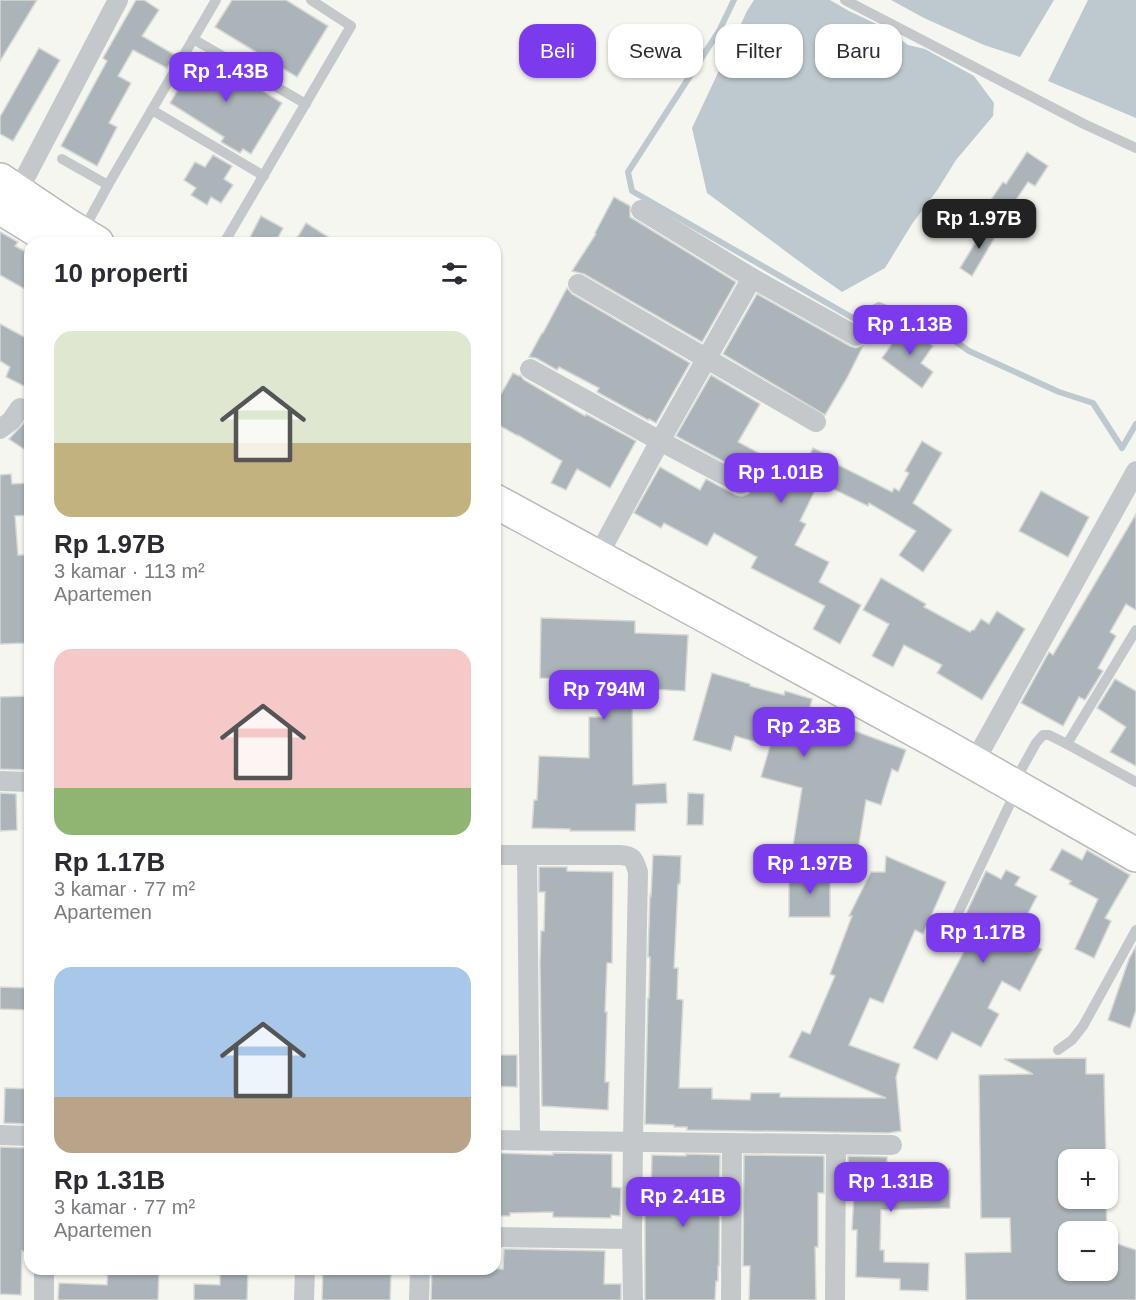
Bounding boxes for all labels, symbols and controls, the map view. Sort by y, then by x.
chip: Beli [519,24,596,78]
chip: Sewa [608,24,703,78]
chip: Filter [715,24,803,78]
chip: Baru [815,24,902,78]
pin: Rp 1.43B [164,52,288,103]
text: Rp 1.43B [183,60,269,82]
pin: Rp 1.97B [917,199,1041,250]
text: Rp 1.97B [936,207,1022,229]
icon: filters [438,257,471,290]
text: 10 properti [54,258,188,288]
pin: Rp 1.13B [848,305,972,356]
text: Rp 1.13B [867,313,953,335]
icon: home [209,370,317,478]
pin: Rp 1.01B [719,453,843,504]
text: Rp 1.01B [738,461,824,483]
text: Rp 1.97B [54,529,165,559]
text: 3 kamar · 113 m² [54,560,205,582]
text: Apartemen [54,583,152,605]
pin: Rp 794M [549,670,659,721]
text: Rp 794M [563,678,645,700]
icon: home [209,688,317,796]
pin: Rp 2.3B [749,707,859,758]
text: Rp 2.3B [767,715,841,737]
pin: Rp 1.97B [748,844,872,895]
text: Rp 1.17B [54,847,165,877]
text: Rp 1.97B [767,852,853,874]
text: 3 kamar · 77 m² [54,878,195,900]
text: Apartemen [54,901,152,923]
pin: Rp 1.17B [921,913,1045,964]
text: Rp 1.17B [940,921,1026,943]
icon: home [209,1006,317,1114]
map controls [1058,1149,1118,1281]
button: + [1058,1149,1118,1209]
pin: Rp 1.31B [829,1162,953,1213]
text: Rp 1.31B [54,1165,165,1195]
text: Rp 1.31B [848,1170,934,1192]
pin: Rp 2.41B [621,1177,745,1228]
text: Rp 2.41B [640,1185,726,1207]
text: 3 kamar · 77 m² [54,1196,195,1218]
text: Apartemen [54,1219,152,1241]
button: − [1058,1221,1118,1281]

